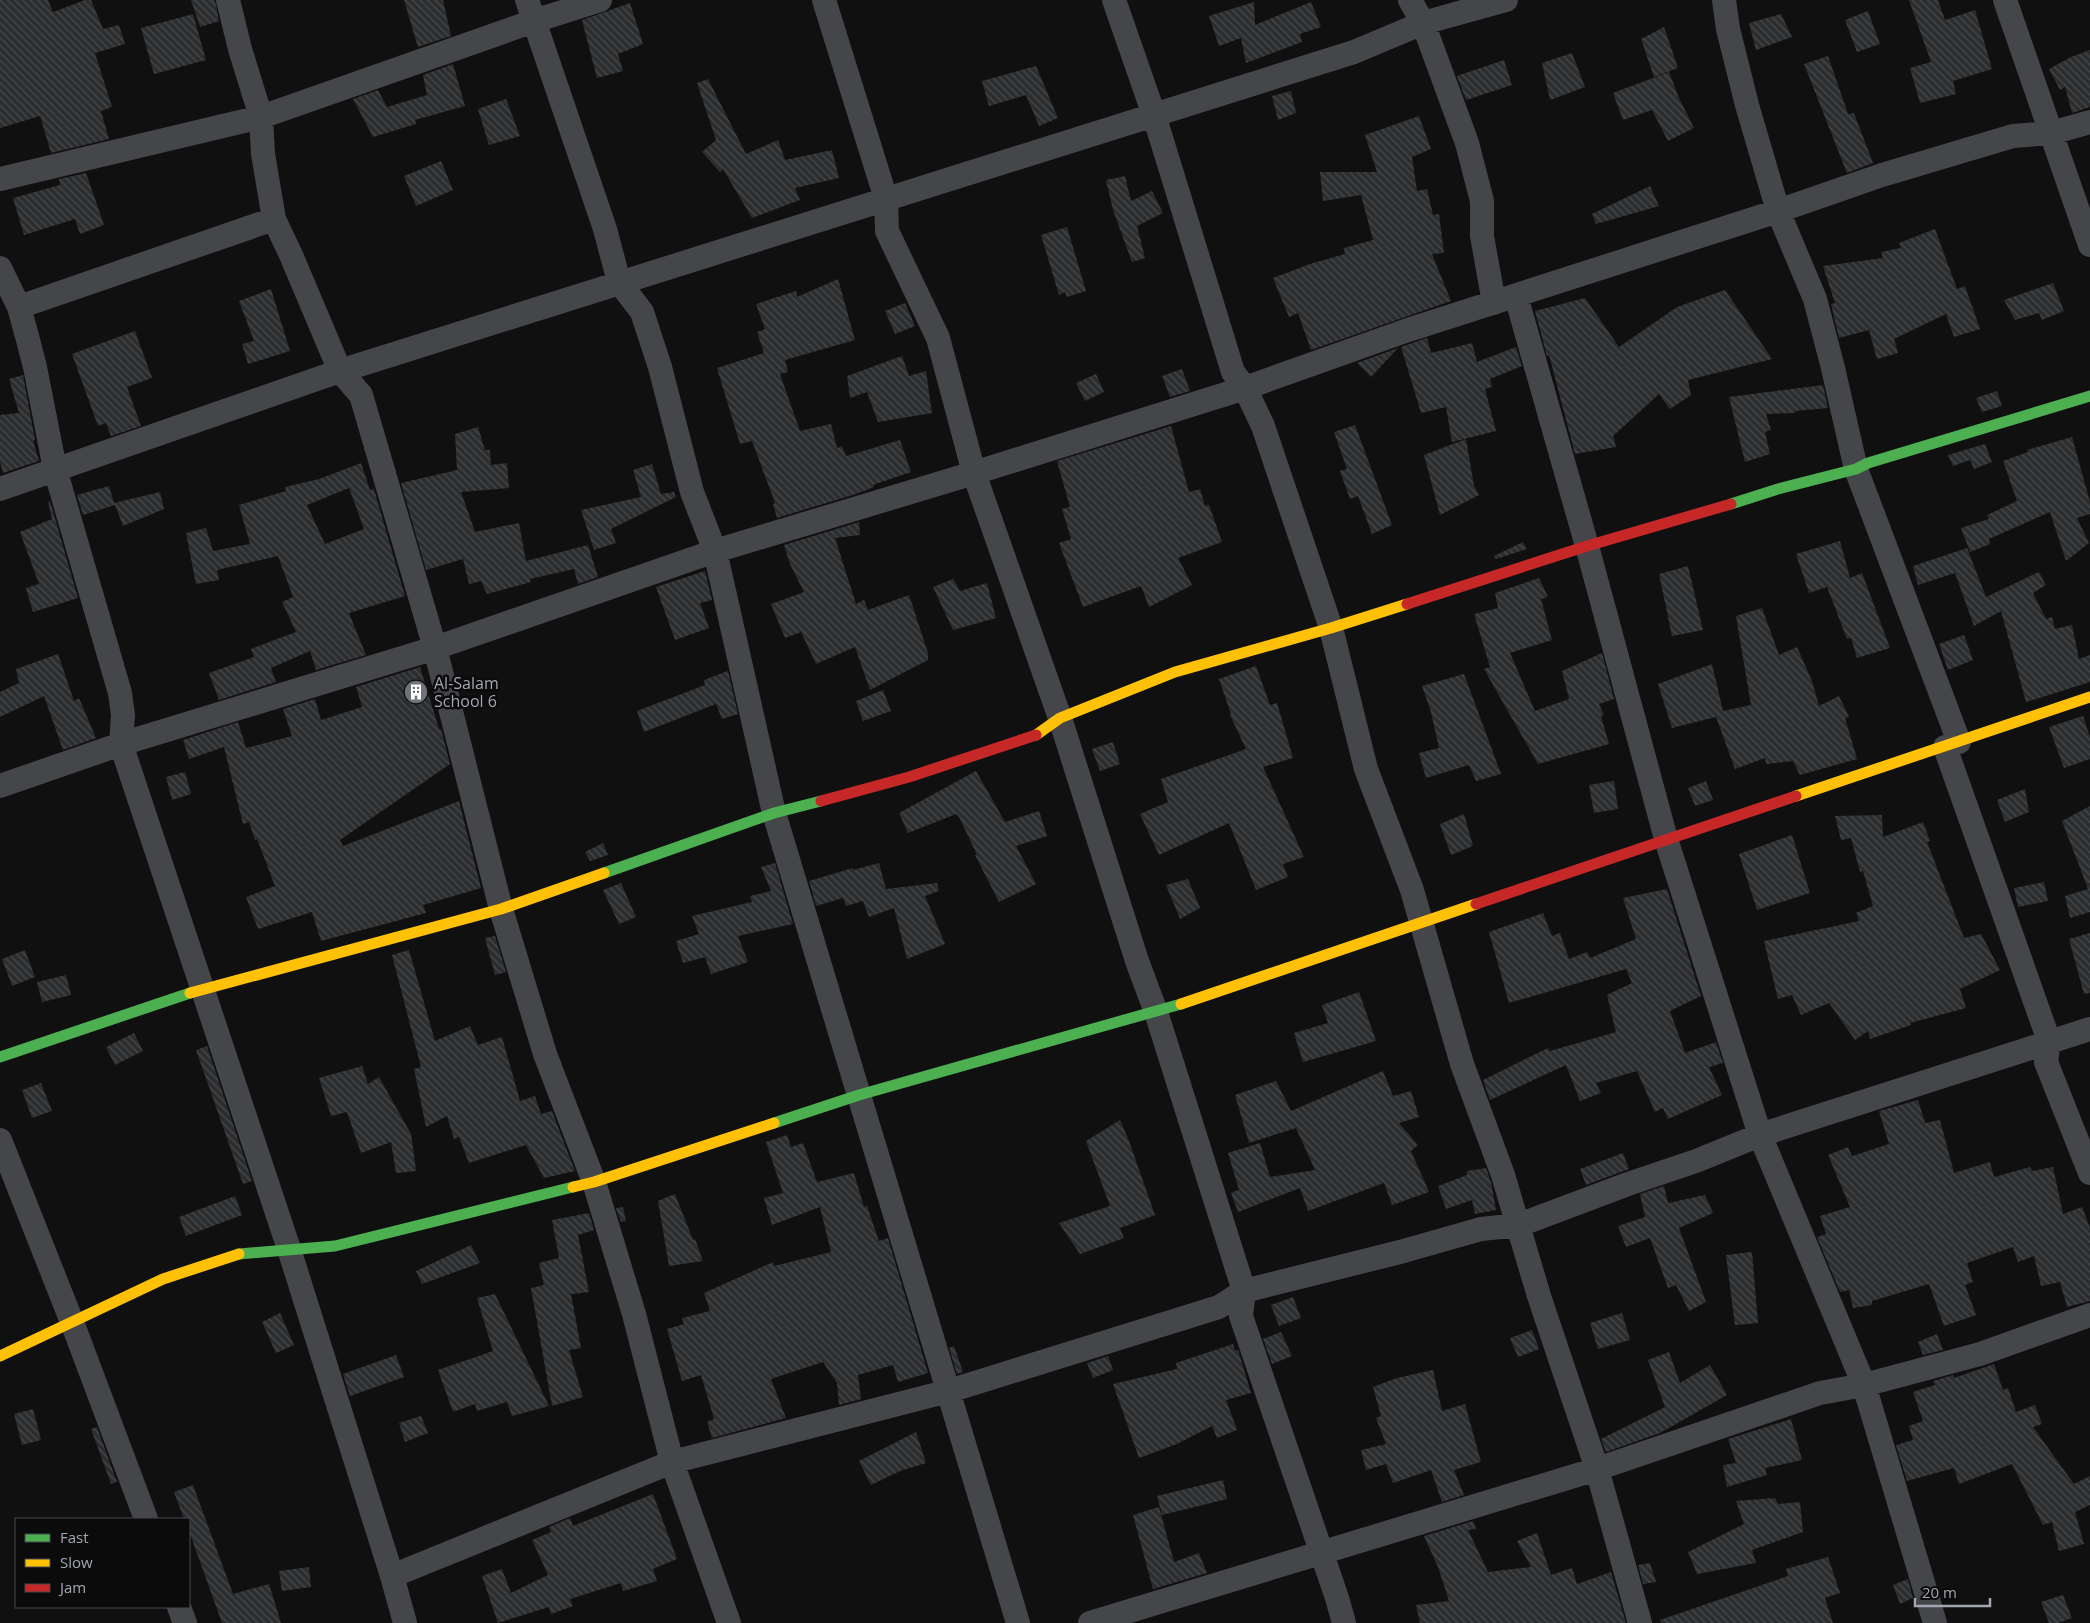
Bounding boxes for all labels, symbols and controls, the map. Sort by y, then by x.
place label: Al-Salam School 6 [434,672,499,712]
building icon: Al-Salam School 6 [403,679,429,705]
legend [15,1518,190,1608]
text: Fast [60,1527,89,1547]
text: Slow [60,1552,93,1572]
scale bar [1915,1576,1990,1608]
text: Jam [58,1577,86,1597]
text: 20 m [1922,1582,1957,1602]

